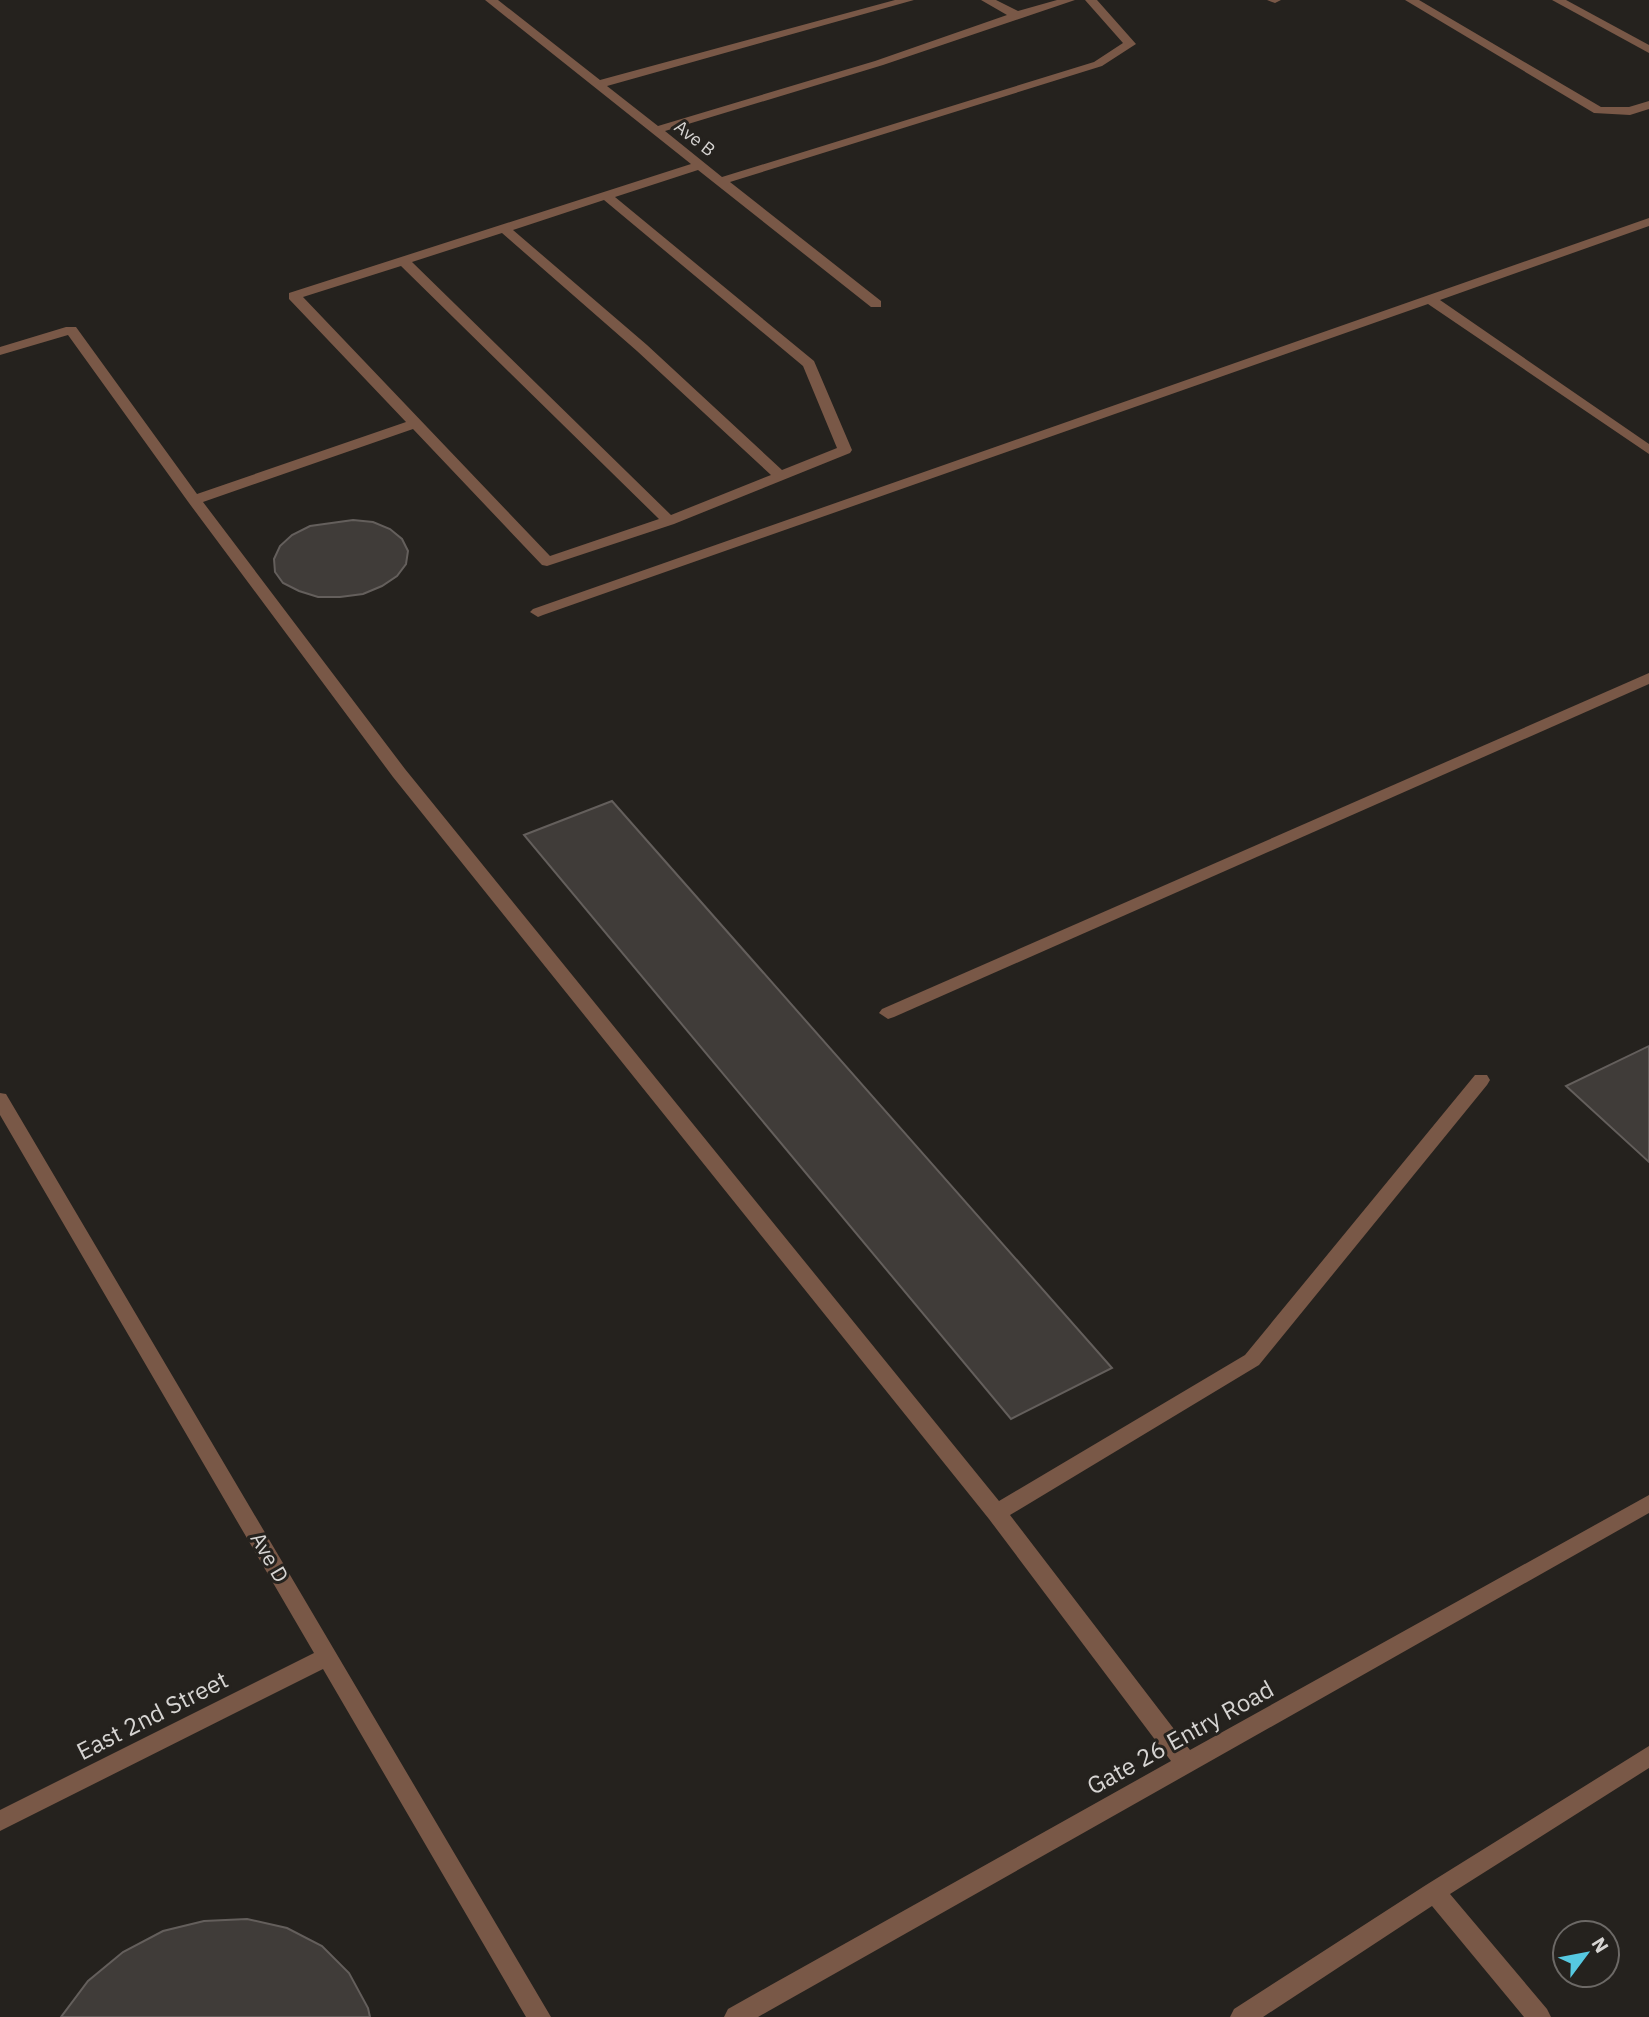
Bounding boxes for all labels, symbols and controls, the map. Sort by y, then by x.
street label: Ave B [670,115,720,161]
street label: Ave D [244,1527,296,1587]
street label: East 2nd Street [71,1663,233,1767]
street label: Gate 26 Entry Road [1081,1672,1279,1802]
north arrow [1551,1919,1621,1989]
text: N [1587,1933,1614,1957]

